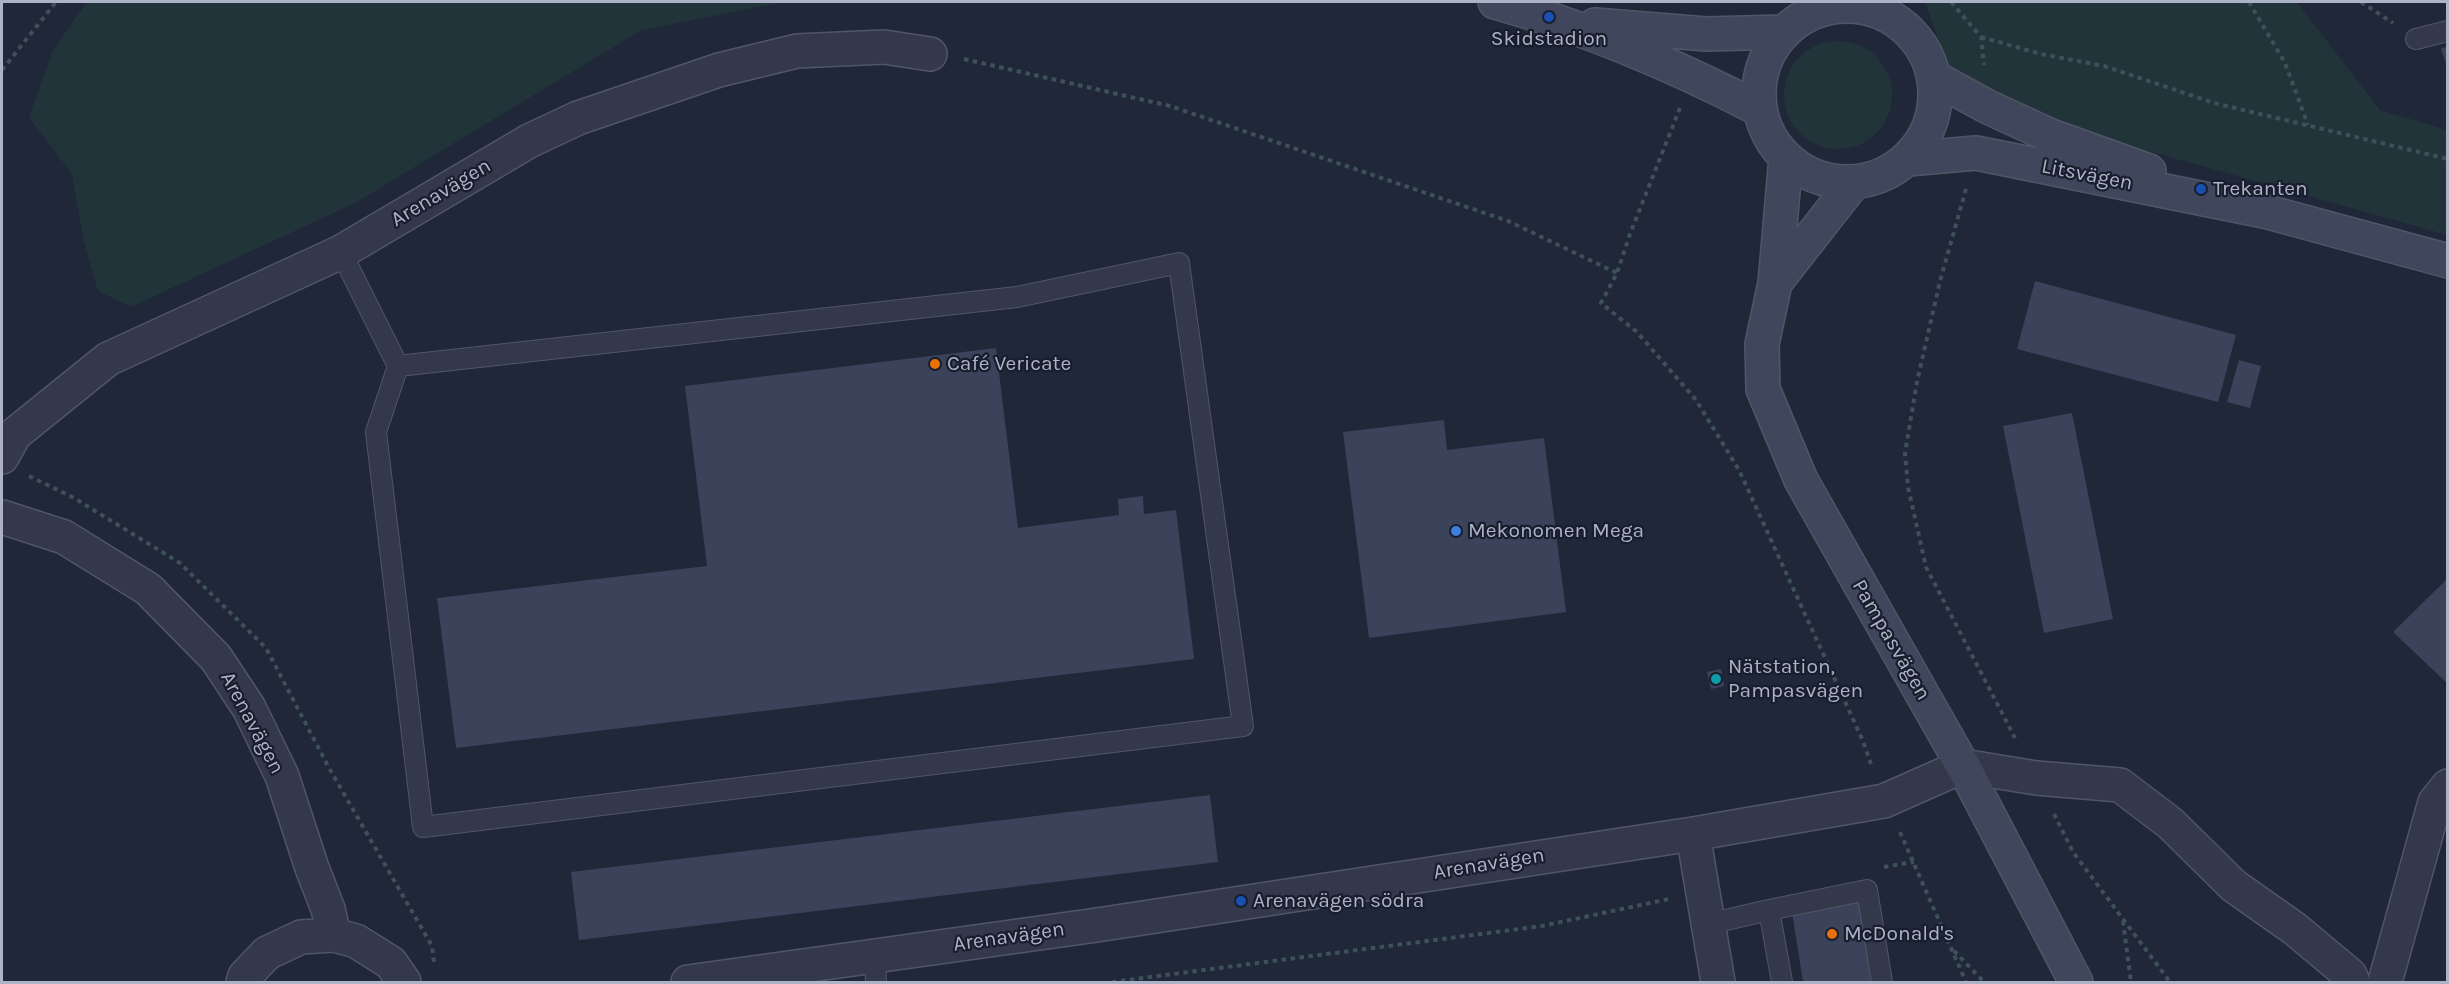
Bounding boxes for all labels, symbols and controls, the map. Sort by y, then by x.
marker: Skidstadion [1542,10,1556,24]
place label: Skidstadion [1491,26,1607,52]
street label: Arenavägen [386,153,496,233]
street label: Litsvägen [2039,154,2135,196]
place label: Trekanten [2213,176,2308,202]
marker: Trekanten [2194,182,2208,196]
place label: Café Vericate [947,351,1071,377]
marker: Café Vericate [928,357,942,371]
place label: Mekonomen Mega [1468,518,1644,544]
marker: Mekonomen Mega [1449,524,1463,538]
street label: Pampasvägen [1846,575,1936,705]
place label: Nätstation, Pampasvägen [1728,654,1863,704]
street label: Arenavägen [215,668,289,778]
marker: Nätstation, Pampasvägen [1709,672,1723,686]
street label: Arenavägen [1432,843,1546,885]
place label: Arenavägen södra [1253,888,1424,914]
marker: Arenavägen södra [1234,894,1248,908]
street label: Arenavägen [952,917,1066,957]
place label: McDonald's [1844,921,1954,947]
marker: McDonald's [1825,927,1839,941]

